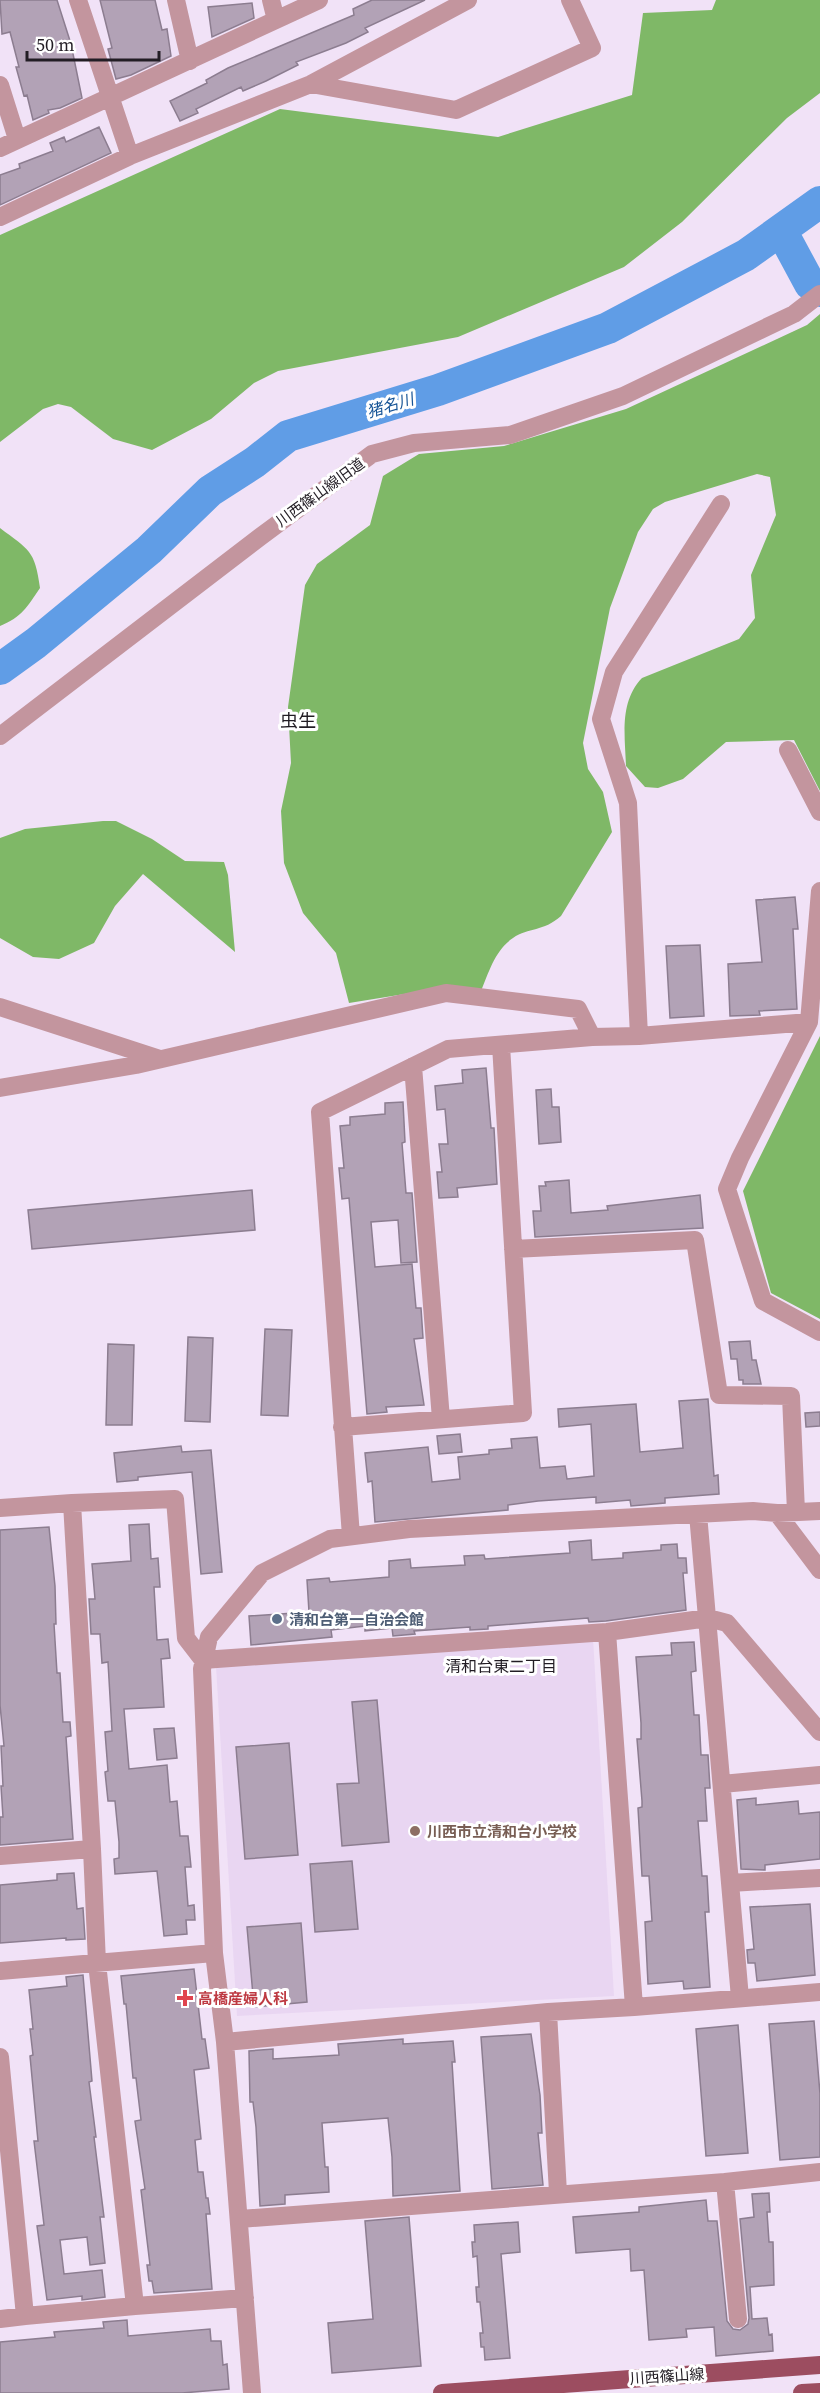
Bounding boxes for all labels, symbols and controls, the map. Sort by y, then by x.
scale bar [27,24,159,62]
text: 50 m [36,32,74,57]
water label: 猪名川 [364,387,418,423]
street label: 川西篠山線旧道 [271,453,369,531]
district label: 虫生 [280,708,316,733]
place label: 清和台第一自治会館 [289,1609,424,1630]
marker: 清和台第一自治会館 [270,1612,284,1626]
district label: 清和台東二丁目 [445,1655,557,1677]
place label: 川西市立清和台小学校 [427,1821,577,1842]
marker: 川西市立清和台小学校 [408,1824,422,1838]
place label: 高橋産婦人科 [198,1988,288,2009]
marker: 高橋産婦人科 [176,1989,194,2007]
street label: 川西篠山線 [629,2363,705,2389]

